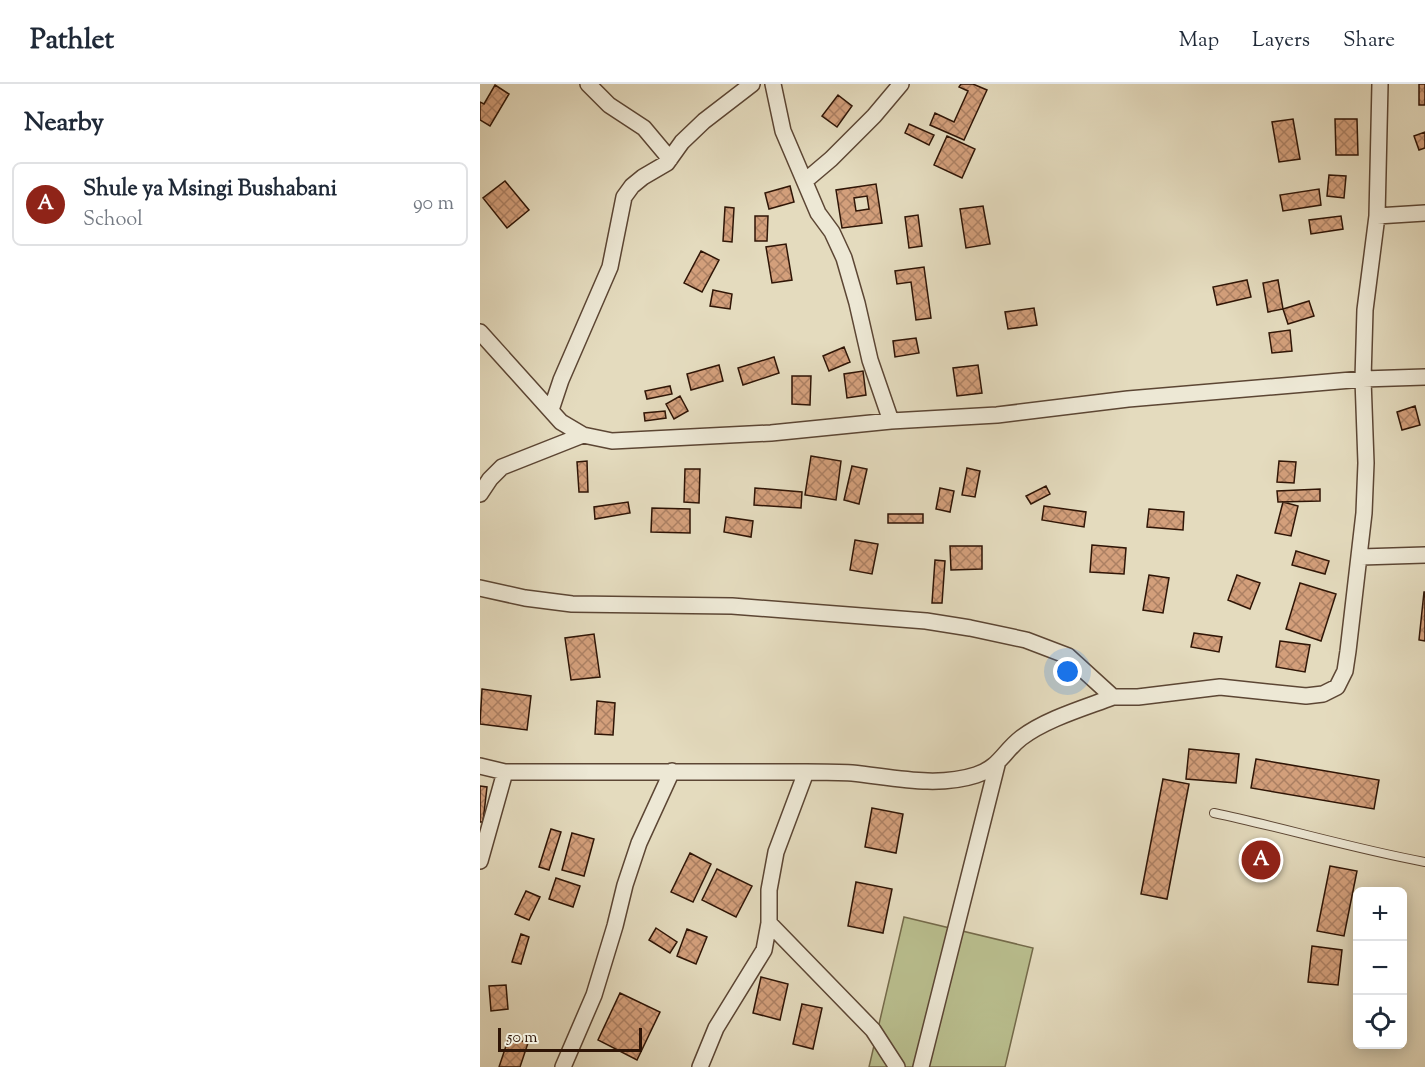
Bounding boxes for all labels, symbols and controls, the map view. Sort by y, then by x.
text: Pathlet [30,21,114,61]
text: Map [1179,26,1219,56]
text: Layers [1252,26,1310,56]
text: Share [1343,26,1395,56]
text: Nearby [24,105,104,142]
text: Shule ya Msingi Bushabani [83,174,337,206]
text: A [37,190,54,219]
text: 90 m [413,190,454,219]
text: School [83,206,143,235]
your location [1053,657,1082,686]
pin: A [1242,838,1280,882]
map controls [1353,887,1407,1049]
button: + [1353,887,1407,941]
button: − [1353,941,1407,995]
button: locate [1353,995,1407,1049]
scale bar [498,1025,642,1052]
text: 50 m [507,1027,538,1050]

